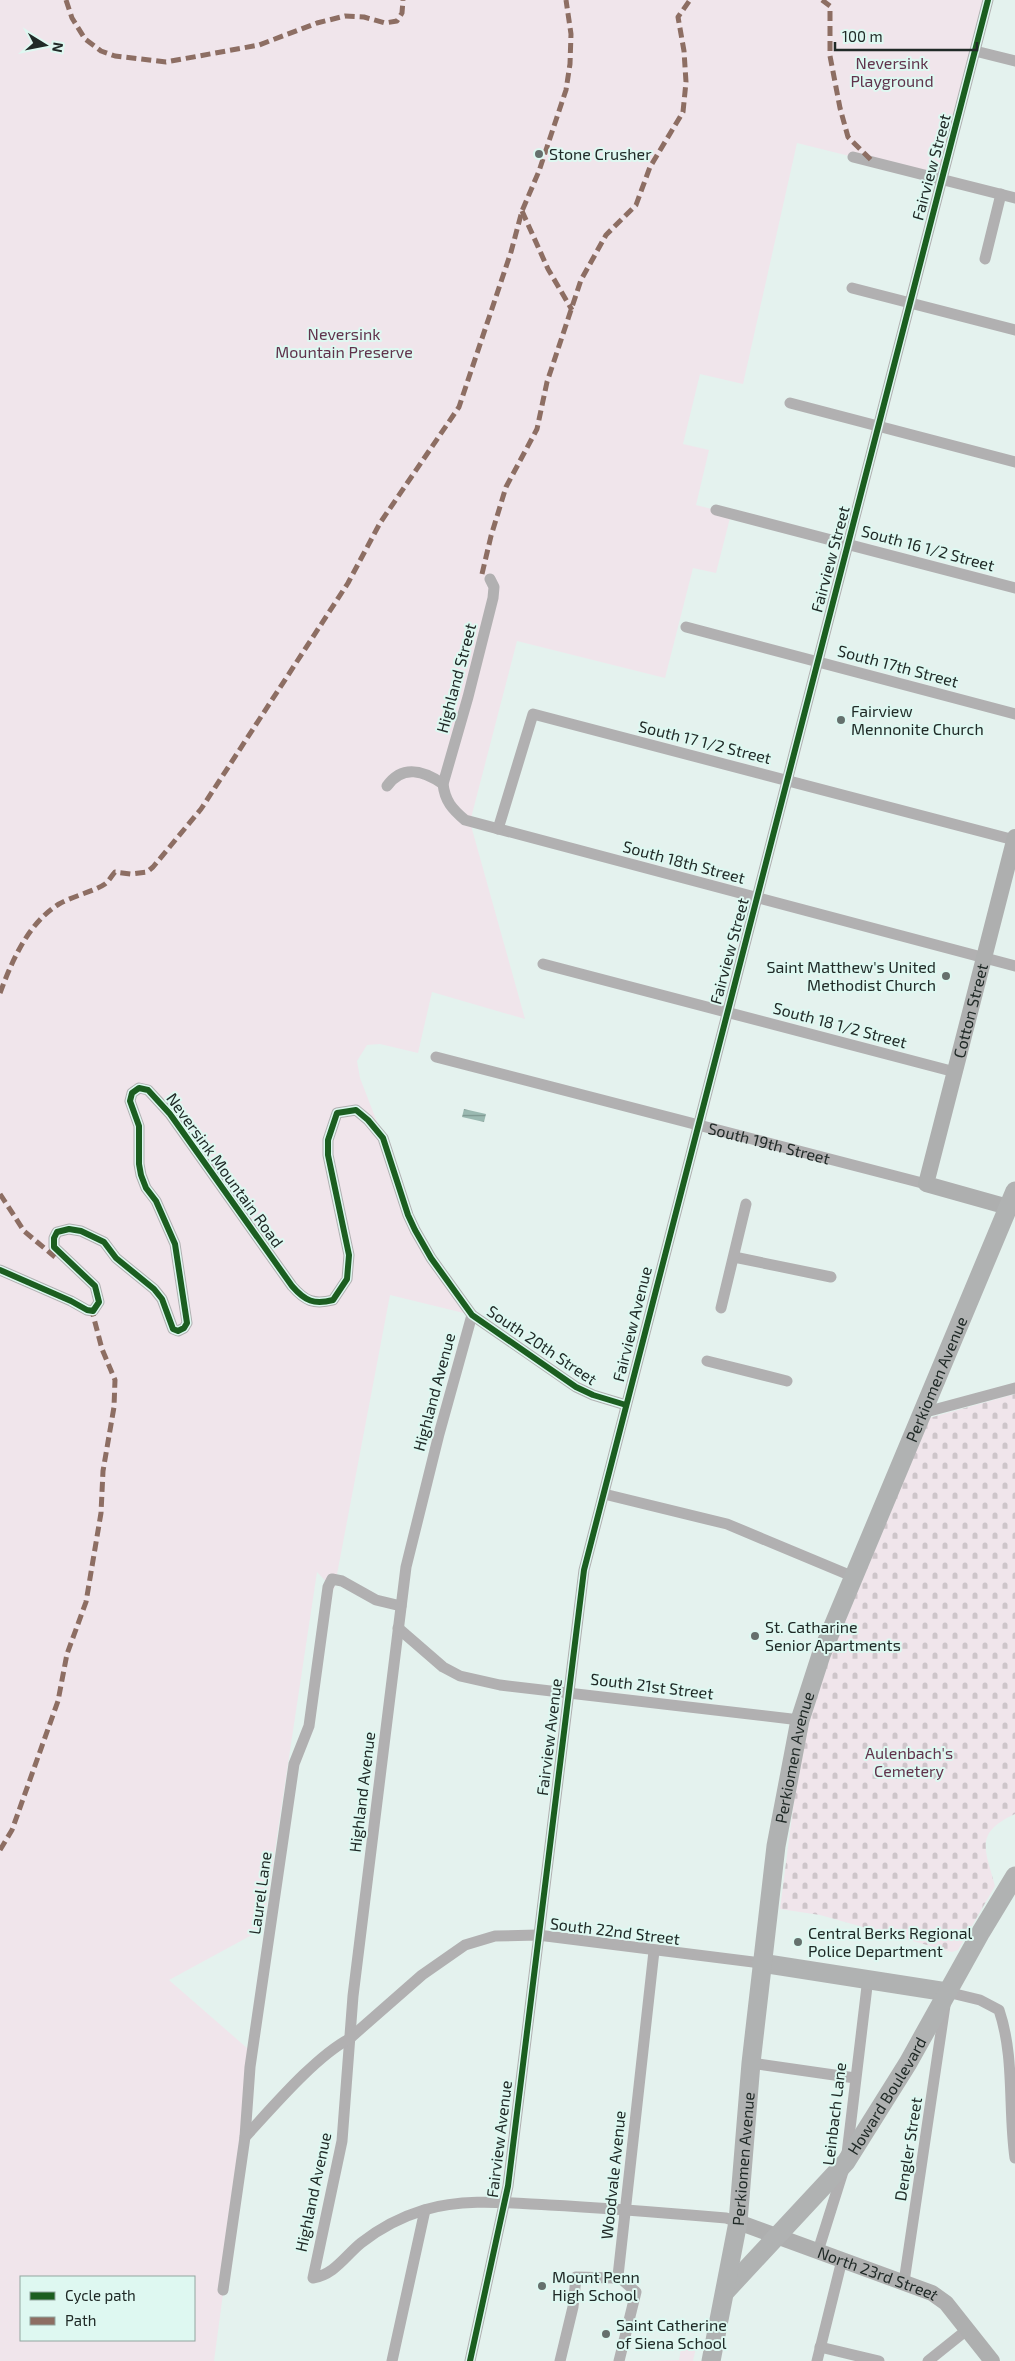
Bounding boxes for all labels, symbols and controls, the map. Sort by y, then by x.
north arrow [20,20,70,70]
scale bar [835,20,978,52]
text: 100 m [842,27,883,45]
text: N [49,41,68,54]
park label: Neversink Playground [850,53,934,90]
street label: Fairview Street [907,112,954,222]
place label: Stone Crusher [549,144,652,163]
marker: Stone Crusher [533,148,545,160]
park label: Neversink Mountain Preserve [275,324,413,361]
street label: Fairview Street [806,504,853,614]
street label: South 16 1/2 Street [860,521,997,574]
street label: Highland Street [432,621,479,735]
street label: South 17th Street [836,640,961,691]
place label: Fairview Mennonite Church [851,701,984,738]
marker: Fairview Mennonite Church [835,714,847,726]
street label: South 17 1/2 Street [637,716,773,767]
street label: South 18th Street [621,836,747,887]
street label: Fairview Street [705,896,752,1006]
place label: Saint Matthew's United Methodist Church [766,957,936,994]
street label: Cotton Street [949,961,991,1060]
marker: Saint Matthew's United Methodist Church [940,970,952,982]
street label: South 18 1/2 Street [771,998,909,1051]
street label: Neversink Mountain Road [163,1089,288,1251]
street label: South 19th Street [706,1118,832,1168]
street label: Fairview Avenue [608,1264,655,1383]
street label: South 20th Street [484,1301,601,1388]
street label: Perkiomen Avenue [901,1313,970,1445]
street label: Highland Avenue [409,1331,458,1453]
place label: St. Catharine Senior Apartments [765,1617,901,1654]
marker: St. Catharine Senior Apartments [749,1630,761,1642]
street label: South 21st Street [589,1669,715,1702]
street label: Fairview Avenue [532,1677,565,1797]
street label: Perkiomen Avenue [771,1689,818,1825]
street label: Highland Avenue [345,1730,378,1853]
park label: Aulenbach's Cemetery [865,1743,953,1780]
street label: Laurel Lane [244,1850,275,1936]
street label: South 22nd Street [549,1913,681,1948]
place label: Central Berks Regional Police Department [808,1923,972,1960]
marker: Central Berks Regional Police Department [792,1936,804,1948]
street label: Howard Boulevard [843,2033,930,2158]
street label: Leinbach Lane [818,2061,849,2166]
street label: Fairview Avenue [482,2079,515,2199]
street label: Perkiomen Avenue [728,2091,758,2226]
street label: Dengler Street [890,2096,925,2202]
street label: Woodvale Avenue [596,2110,629,2240]
street label: Highland Avenue [291,2130,334,2253]
street label: North 23rd Street [815,2242,943,2304]
place label: Mount Penn High School [552,2267,640,2304]
legend [20,2276,195,2341]
marker: Mount Penn High School [536,2280,548,2292]
text: Cycle path [65,2286,136,2304]
text: Path [65,2311,96,2329]
place label: Saint Catherine of Siena School [616,2315,727,2352]
marker: Saint Catherine of Siena School [600,2328,612,2340]

